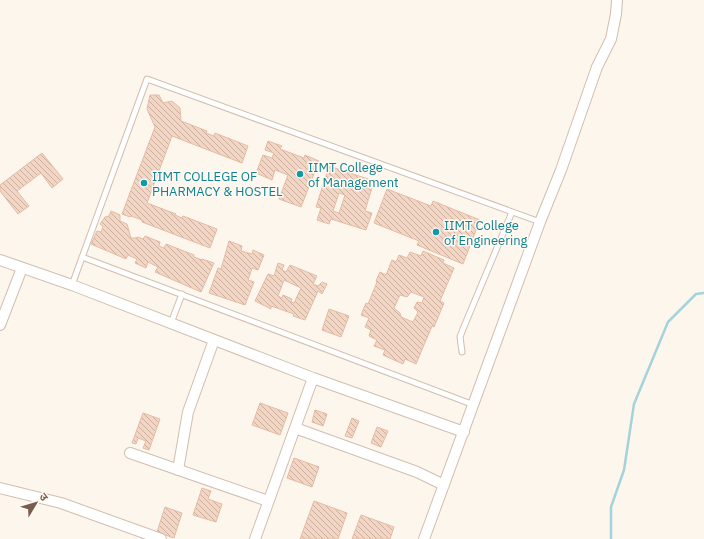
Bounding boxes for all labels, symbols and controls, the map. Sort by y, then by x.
place label: IIMT College of Management [308,159,399,191]
place label: IIMT COLLEGE OF PHARMACY & HOSTEL [152,168,283,200]
marker: IIMT College of Management [295,169,305,179]
marker: IIMT COLLEGE OF PHARMACY & HOSTEL [139,178,149,188]
place label: IIMT College of Engineering [444,217,528,249]
marker: IIMT College of Engineering [431,227,441,237]
north arrow [16,483,56,523]
text: उ [36,490,52,504]

